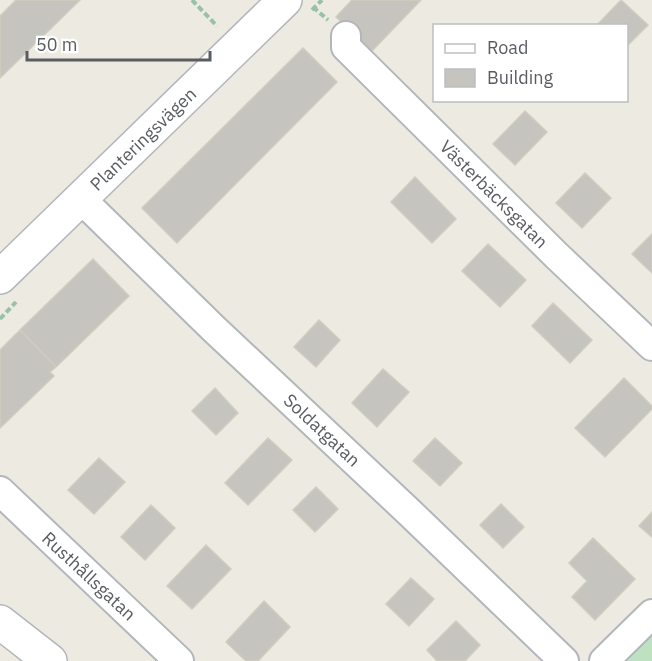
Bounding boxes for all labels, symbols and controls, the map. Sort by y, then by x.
scale bar [27,24,210,62]
legend [433,24,628,102]
text: 50 m [36,33,78,56]
text: Road [487,36,528,59]
text: Building [487,66,554,89]
street label: Planteringsvägen [85,82,201,196]
street label: Västerbäcksgatan [435,135,553,253]
street label: Soldatgatan [279,389,365,471]
street label: Rusthållsgatan [37,527,141,625]

